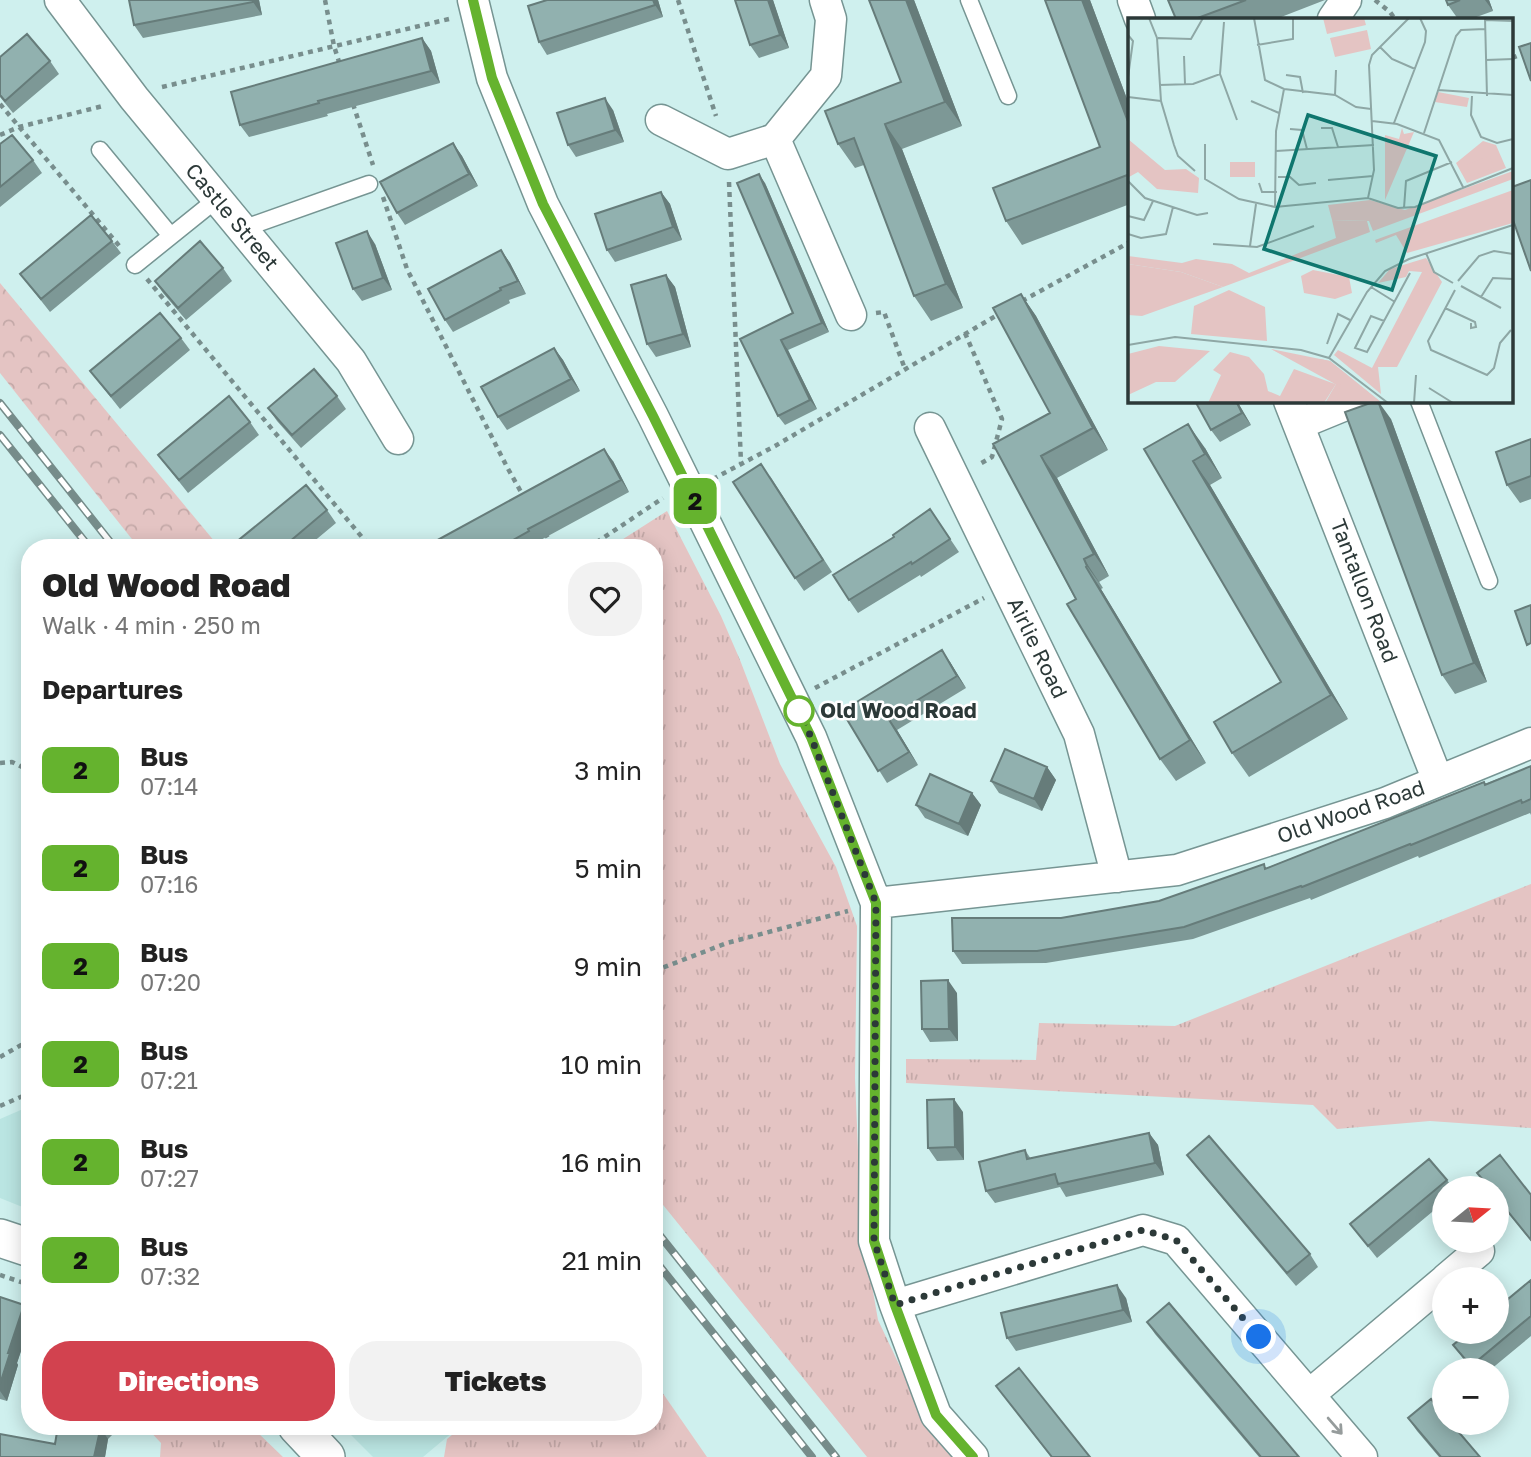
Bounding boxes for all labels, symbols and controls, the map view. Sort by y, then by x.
inset map [1128,18,1514,402]
street label: Castle Street [180,158,285,275]
line badge: 2 [672,478,718,524]
text: 2 [688,486,702,515]
street label: Tantallon Road [1326,515,1404,666]
button: heart [568,562,642,636]
text: Old Wood Road [42,565,291,604]
street label: Airlie Road [1002,593,1074,702]
text: Walk · 4 min · 250 m [42,611,261,639]
text: Departures [42,674,183,705]
marker: Old Wood Road [784,696,814,726]
place label: Old Wood Road [820,697,977,723]
text: Bus [140,741,188,772]
text: 2 [73,755,88,784]
text: 3 min [574,755,642,786]
text: 07:14 [140,772,199,800]
street label: Old Wood Road [1273,774,1428,848]
text: Bus [140,839,188,870]
text: 2 [73,853,88,882]
text: 5 min [574,853,642,884]
text: 07:16 [140,870,198,898]
text: Bus [140,937,188,968]
text: 2 [73,951,88,980]
text: 9 min [574,951,642,982]
text: 07:20 [140,968,201,996]
text: Bus [140,1035,188,1066]
text: 2 [73,1049,88,1078]
text: 10 min [561,1049,642,1080]
text: 07:21 [140,1066,198,1094]
text: Bus [140,1133,188,1164]
text: 2 [73,1147,88,1176]
text: 16 min [561,1147,642,1178]
text: 07:27 [140,1164,199,1192]
north arrow [1432,1176,1508,1253]
map controls [1432,1176,1509,1435]
text: Bus [140,1231,188,1262]
text: 2 [73,1245,88,1274]
text: 21 min [562,1245,642,1276]
text: 07:32 [140,1262,200,1290]
button: + [1432,1267,1509,1344]
your location [1241,1319,1276,1354]
button: Directions [42,1341,335,1421]
button: Tickets [349,1341,642,1421]
button: − [1432,1358,1509,1435]
one-way arrow [1327,1417,1343,1435]

